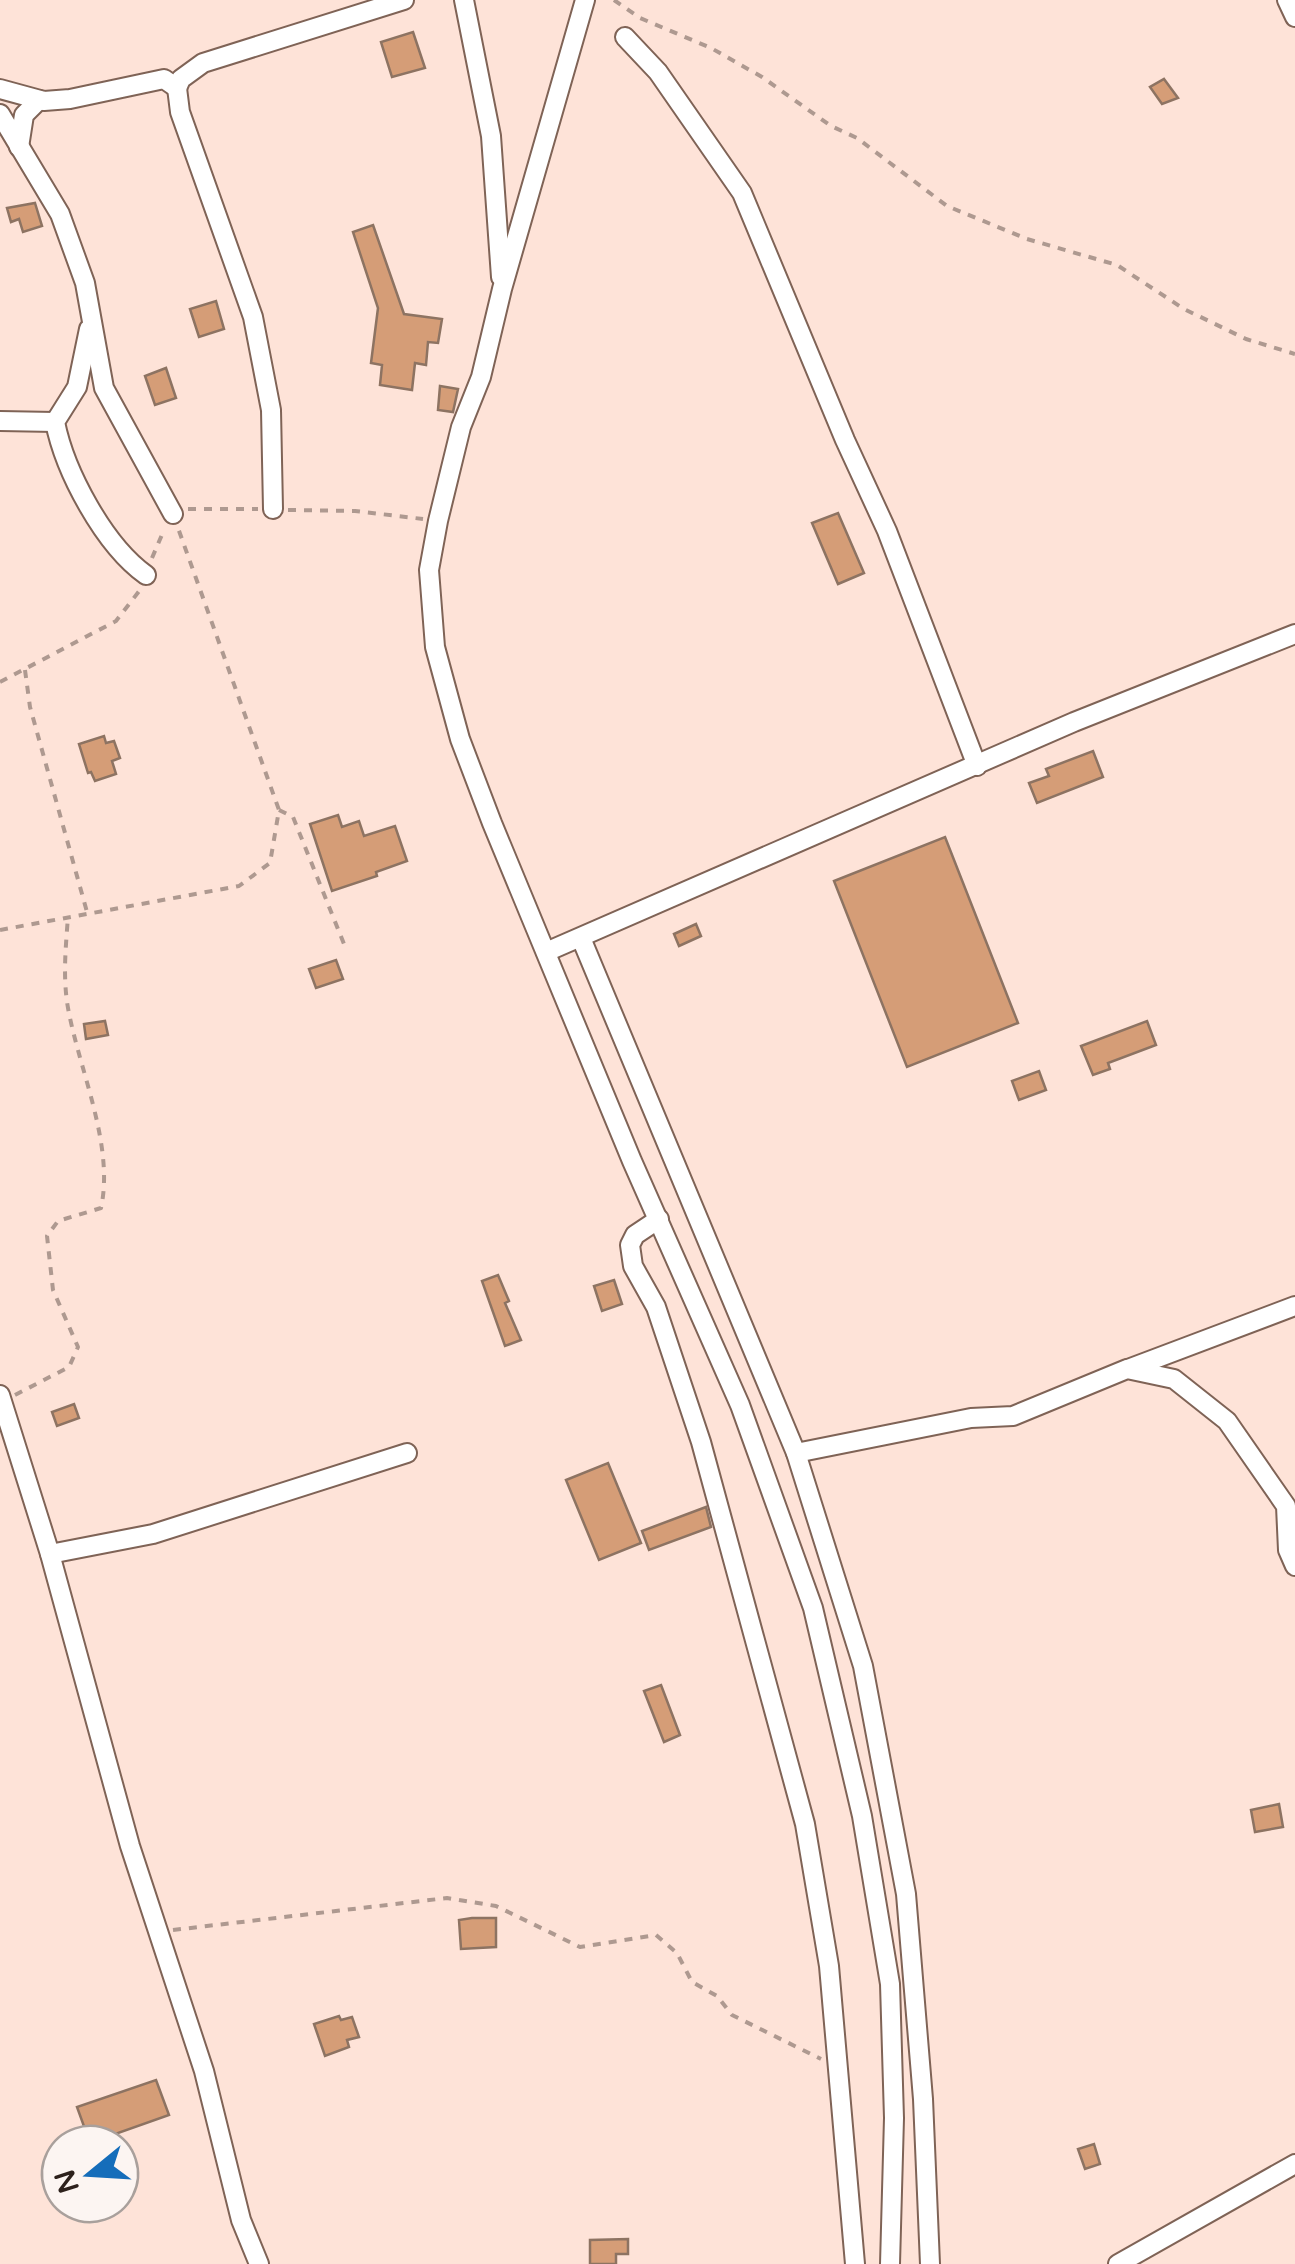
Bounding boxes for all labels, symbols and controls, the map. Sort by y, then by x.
north arrow [40,2124,140,2224]
text: N [48,2165,87,2197]

